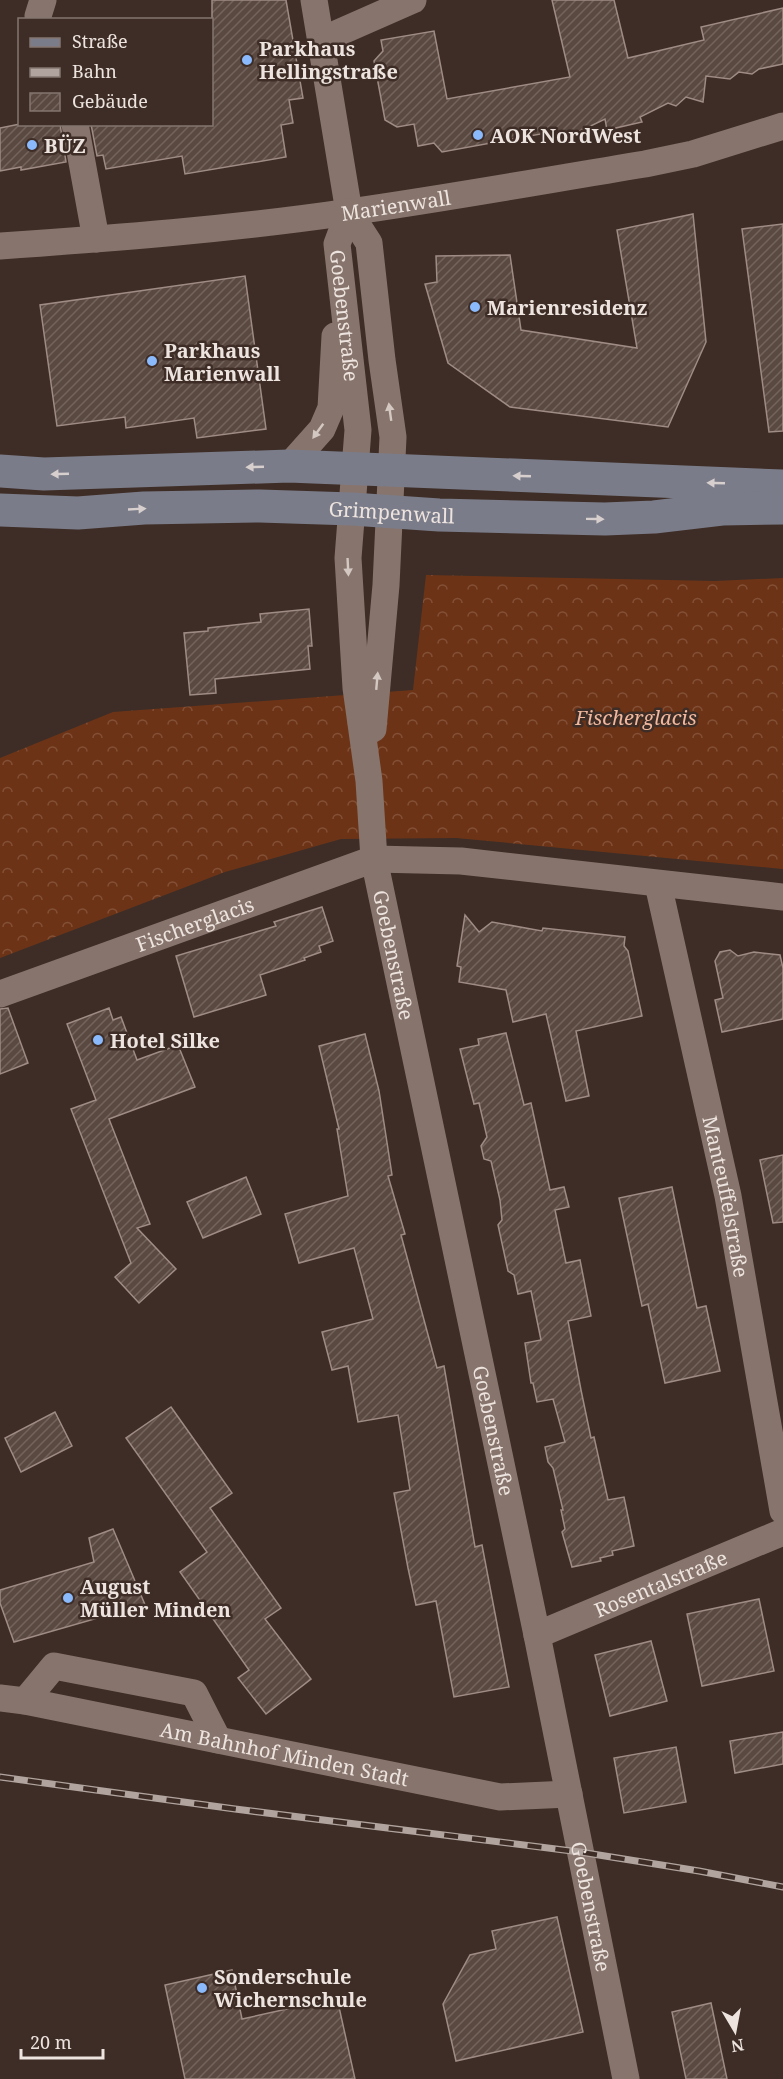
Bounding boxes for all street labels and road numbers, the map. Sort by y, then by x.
street label: Marienwall [339,183,452,226]
street label: Goebenstraße [324,248,366,383]
street label: Grimpenwall [328,495,455,529]
street label: Goebenstraße [367,887,421,1022]
street label: Fischerglacis [132,890,257,957]
street label: Manteuffelstraße [697,1113,755,1280]
street label: Goebenstraße [467,1363,521,1498]
street label: Rosentalstraße [590,1543,731,1623]
street label: Am Bahnhof Minden Stadt [158,1715,411,1792]
street label: Goebenstraße [565,1839,618,1974]

